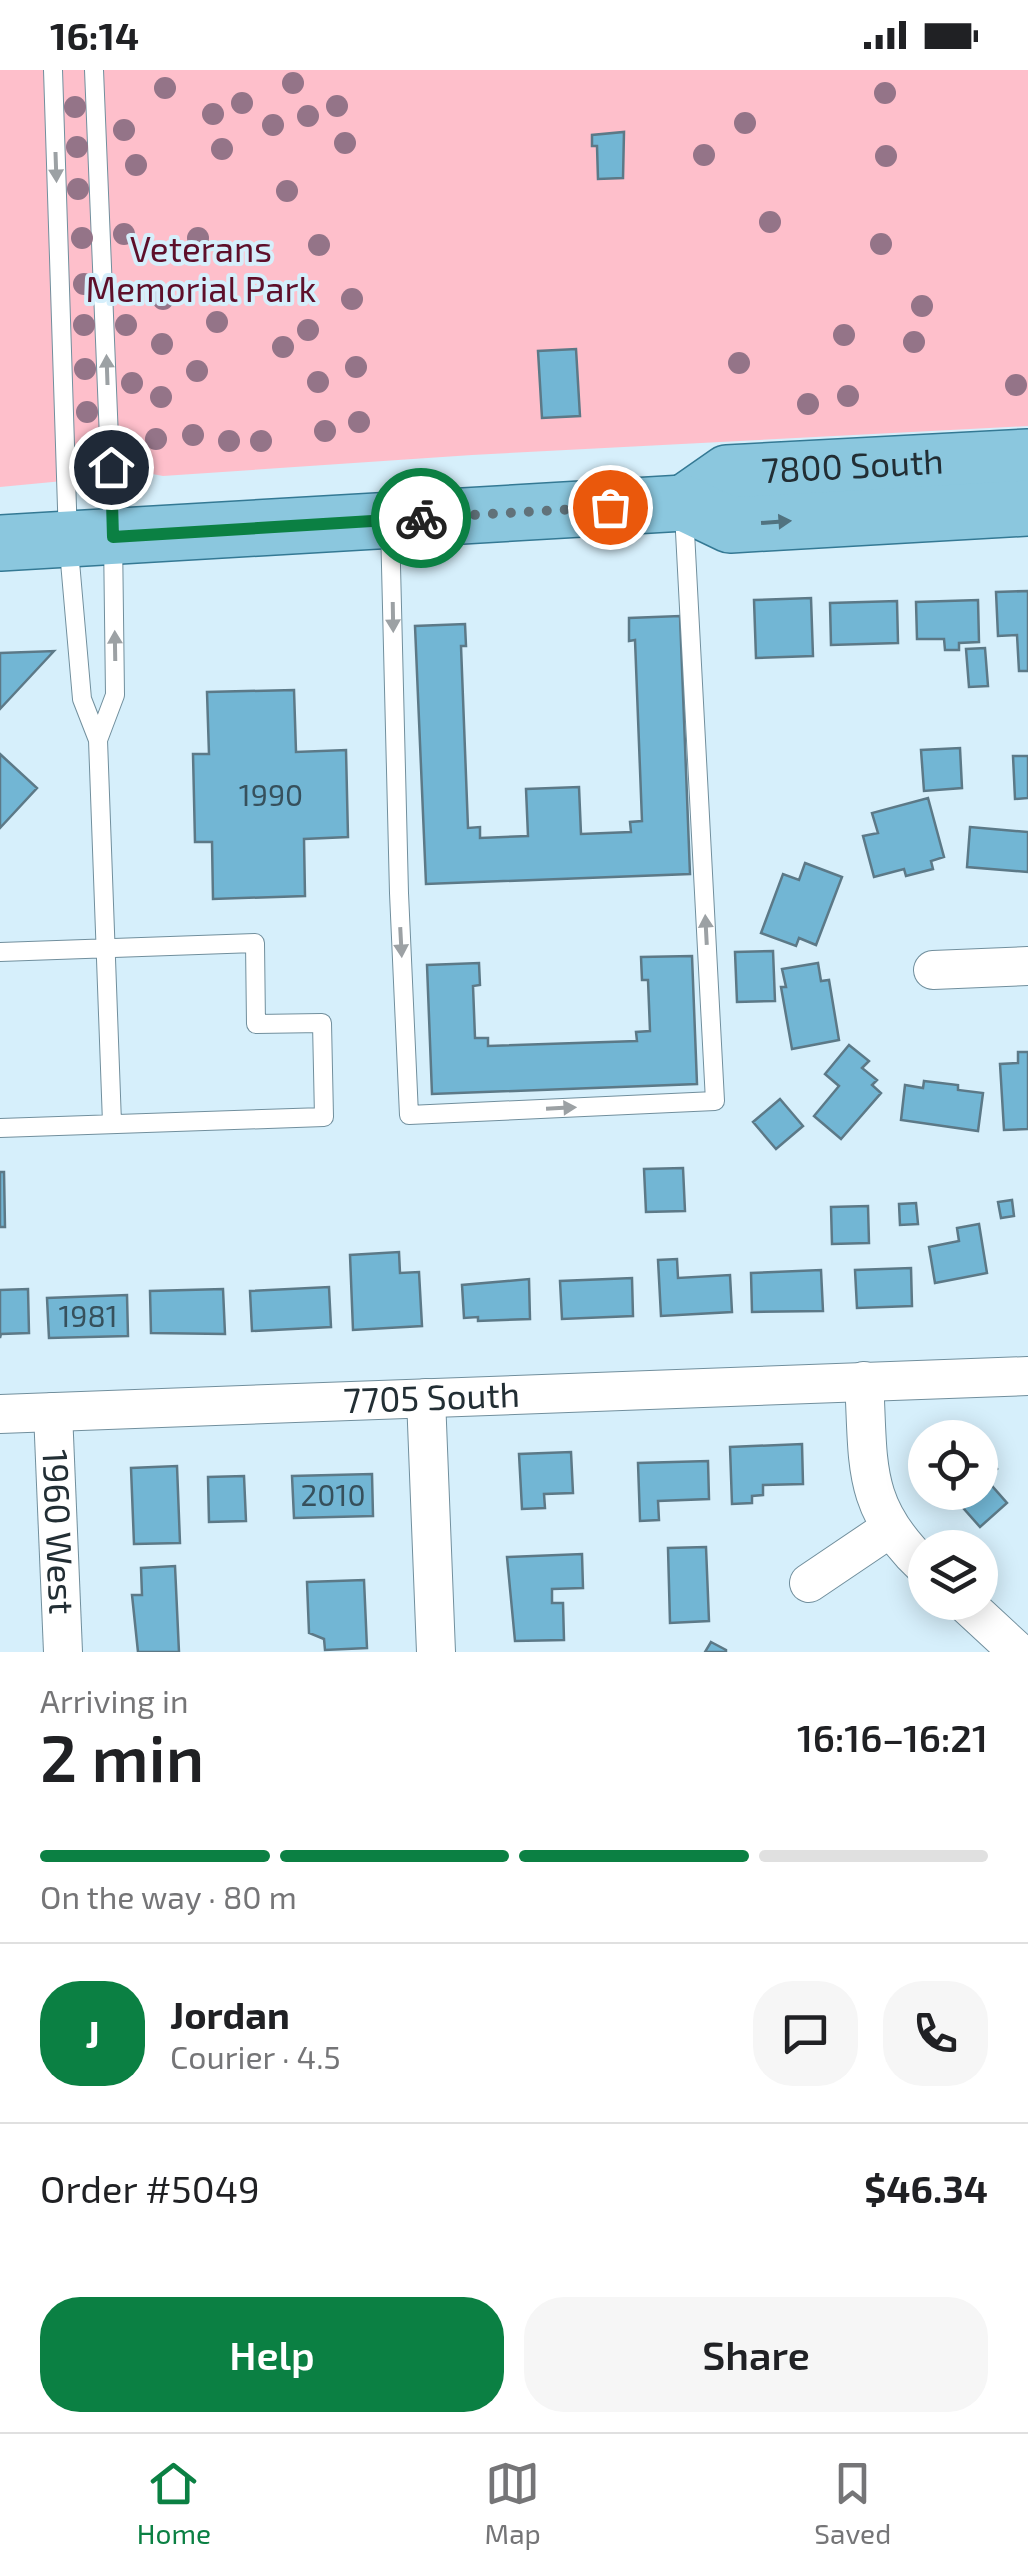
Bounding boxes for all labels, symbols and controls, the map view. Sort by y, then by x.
text: 16:14 [50,12,139,58]
one-way arrow [49,152,65,184]
park label: Veterans Memorial Park [86,227,317,309]
one-way arrow [99,353,115,385]
pin [69,425,154,510]
street label: 7800 South [760,439,944,490]
icon: home [84,440,139,495]
pin [568,465,653,550]
courier [371,468,471,568]
icon: bag [583,480,638,535]
icon: bike [394,491,449,546]
one-way arrow [761,514,793,530]
one-way arrow [386,601,402,633]
one-way arrow [107,629,123,661]
house number: 1990 [239,776,303,812]
one-way arrow [698,913,714,945]
one-way arrow [393,926,409,958]
one-way arrow [545,1100,577,1116]
house number: 1981 [58,1297,118,1333]
street label: 7705 South [343,1372,521,1420]
map controls [908,1420,998,1620]
button: locate [908,1420,998,1510]
street label: 1960 West [36,1449,84,1615]
house number: 2010 [301,1476,365,1512]
button: layers [908,1530,998,1620]
text: Arriving in [40,1681,189,1719]
text: 16:16–16:21 [797,1714,988,1760]
text: 2 min [40,1717,204,1795]
text: On the way · 80 m [40,1877,297,1915]
button: chat [753,1981,858,2086]
button: phone [883,1981,988,2086]
text: Jordan [170,1991,290,2037]
text: J [85,2010,100,2056]
text: Courier · 4.5 [170,2037,341,2075]
text: Order #5049 [40,2165,260,2211]
text: $46.34 [864,2165,988,2211]
button: Help [40,2297,504,2412]
button: Share [524,2297,988,2412]
tab: Home [137,2456,211,2550]
tab: Map [485,2456,541,2550]
tab: Saved [814,2456,891,2550]

